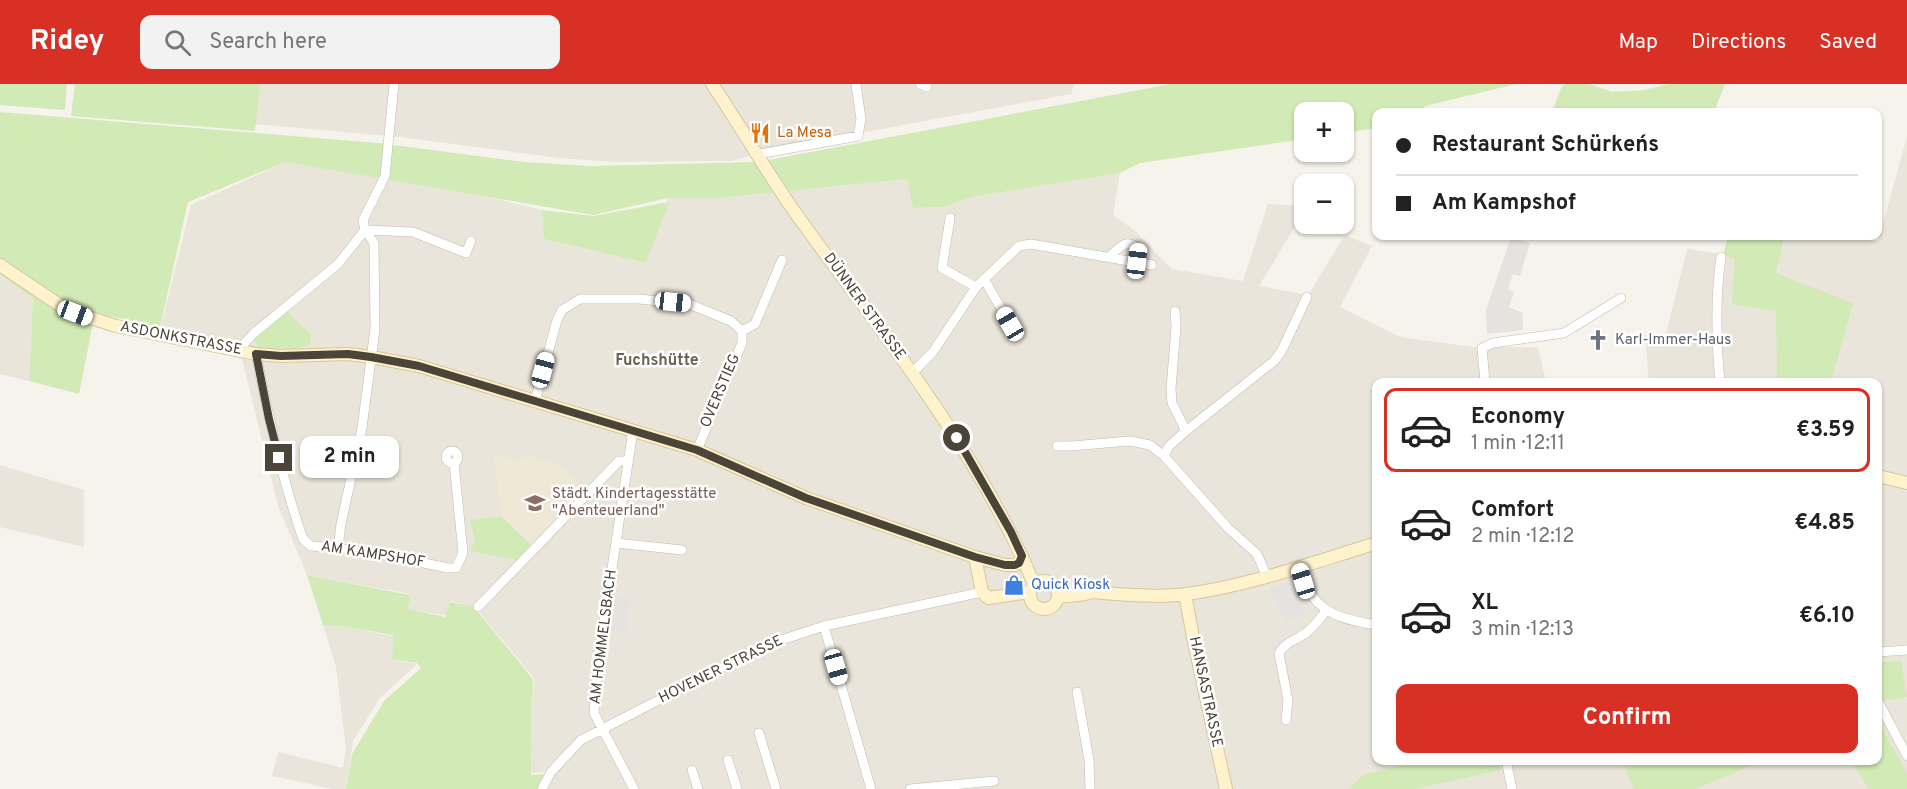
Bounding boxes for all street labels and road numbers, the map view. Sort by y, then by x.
street label: DÜNNER STRASSE [819,249,910,364]
street label: ASDONKSTRASSE [118,318,244,360]
street label: OVERSTIEG [697,351,745,431]
street label: AM KAMPSHOF [320,537,426,573]
street label: AM HOMMELSBACH [586,568,622,706]
street label: HOVENER STRASSE [656,632,786,708]
street label: HANSASTRASSE [1184,635,1226,749]

